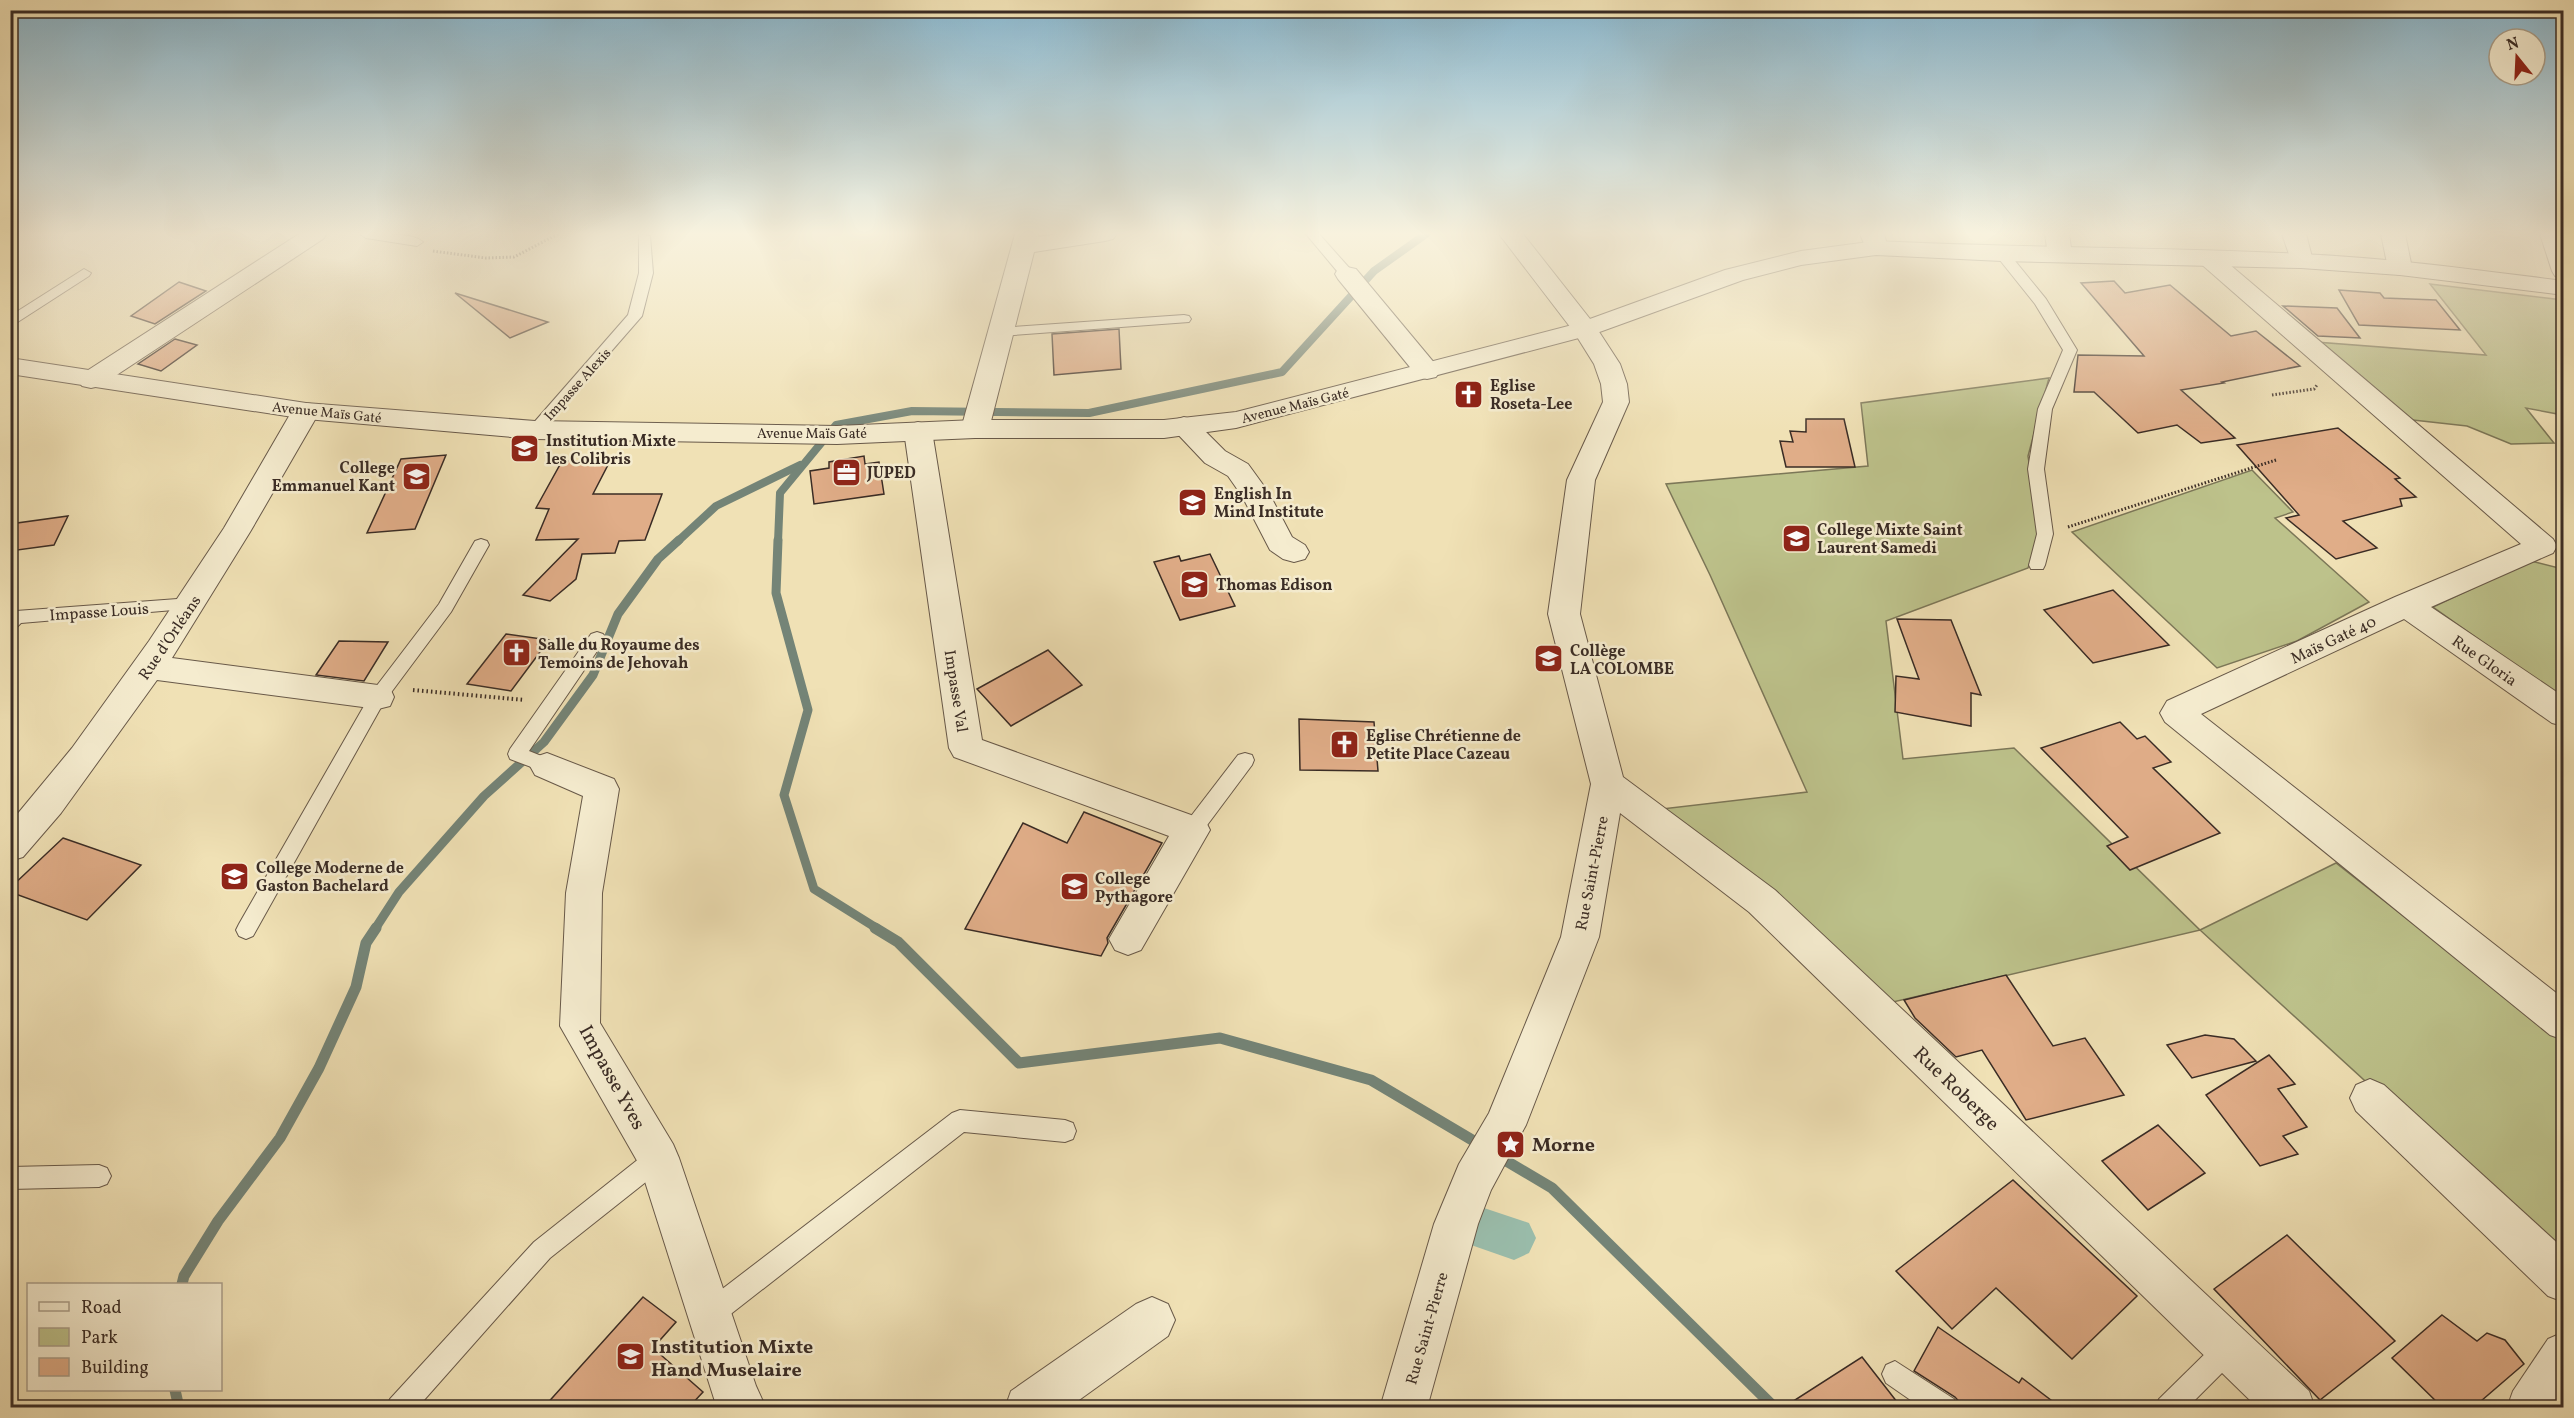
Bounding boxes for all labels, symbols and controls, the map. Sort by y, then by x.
north arrow [2487,27,2547,87]
text: N [2504,32,2522,57]
street label: Impasse Alexis [540,344,616,426]
place label: Eglise Roseta-Lee [1490,376,1572,416]
church icon: Eglise Roseta-Lee [1453,378,1485,410]
street label: Avenue Maïs Gaté [1240,384,1351,429]
street label: Avenue Maïs Gaté [271,398,383,429]
street label: Avenue Maïs Gaté [757,425,867,444]
place label: Institution Mixte les Colibris [546,431,676,471]
school or university icon: Institution Mixte les Colibris [509,433,541,465]
office icon: JUPED [830,456,862,488]
place label: College Emmanuel Kant [272,458,395,498]
school or university icon: College Emmanuel Kant [400,460,432,492]
place label: JUPED [866,463,916,485]
place label: English In Mind Institute [1214,484,1324,524]
school or university icon: English In Mind Institute [1177,486,1209,518]
place label: College Mixte Saint Laurent Samedi [1817,520,1963,560]
school or university icon: College Mixte Saint Laurent Samedi [1780,522,1812,554]
school or university icon: Thomas Edison [1179,568,1211,600]
place label: Thomas Edison [1216,575,1333,597]
street label: Rue d'Orléans [134,591,207,685]
street label: Impasse Louis [49,599,150,627]
street label: Maïs Gaté 40 [2287,611,2380,670]
street label: Rue Gloria [2447,631,2521,692]
place label: Salle du Royaume des Temoins de Jehovah [538,635,700,675]
church icon: Salle du Royaume des Temoins de Jehovah [501,637,533,669]
place label: Collège LA COLOMBE [1570,641,1674,681]
school or university icon: Collège LA COLOMBE [1533,643,1565,675]
street label: Impasse Val [938,648,972,734]
place label: Eglise Chrétienne de Petite Place Cazeau [1366,726,1521,766]
church icon: Eglise Chrétienne de Petite Place Cazeau [1329,728,1361,760]
street label: Rue Saint-Pierre [1571,814,1615,932]
place label: College Moderne de Gaston Bachelard [256,858,404,898]
school or university icon: College Moderne de Gaston Bachelard [219,860,251,892]
place label: College Pythagore [1095,869,1173,909]
school or university icon: College Pythagore [1058,871,1090,903]
street label: Impasse Yves [571,1021,652,1135]
street label: Rue Roberge [1906,1041,2005,1138]
place icon: Morne [1495,1128,1527,1160]
place label: Morne [1532,1132,1595,1160]
street label: Rue Saint-Pierre [1401,1270,1455,1387]
legend [27,1283,222,1391]
text: Road [81,1296,122,1321]
text: Park [81,1326,118,1351]
place label: Institution Mixte Hand Muselaire [651,1334,813,1385]
school or university icon: Institution Mixte Hand Muselaire [614,1341,646,1373]
text: Building [81,1356,149,1381]

